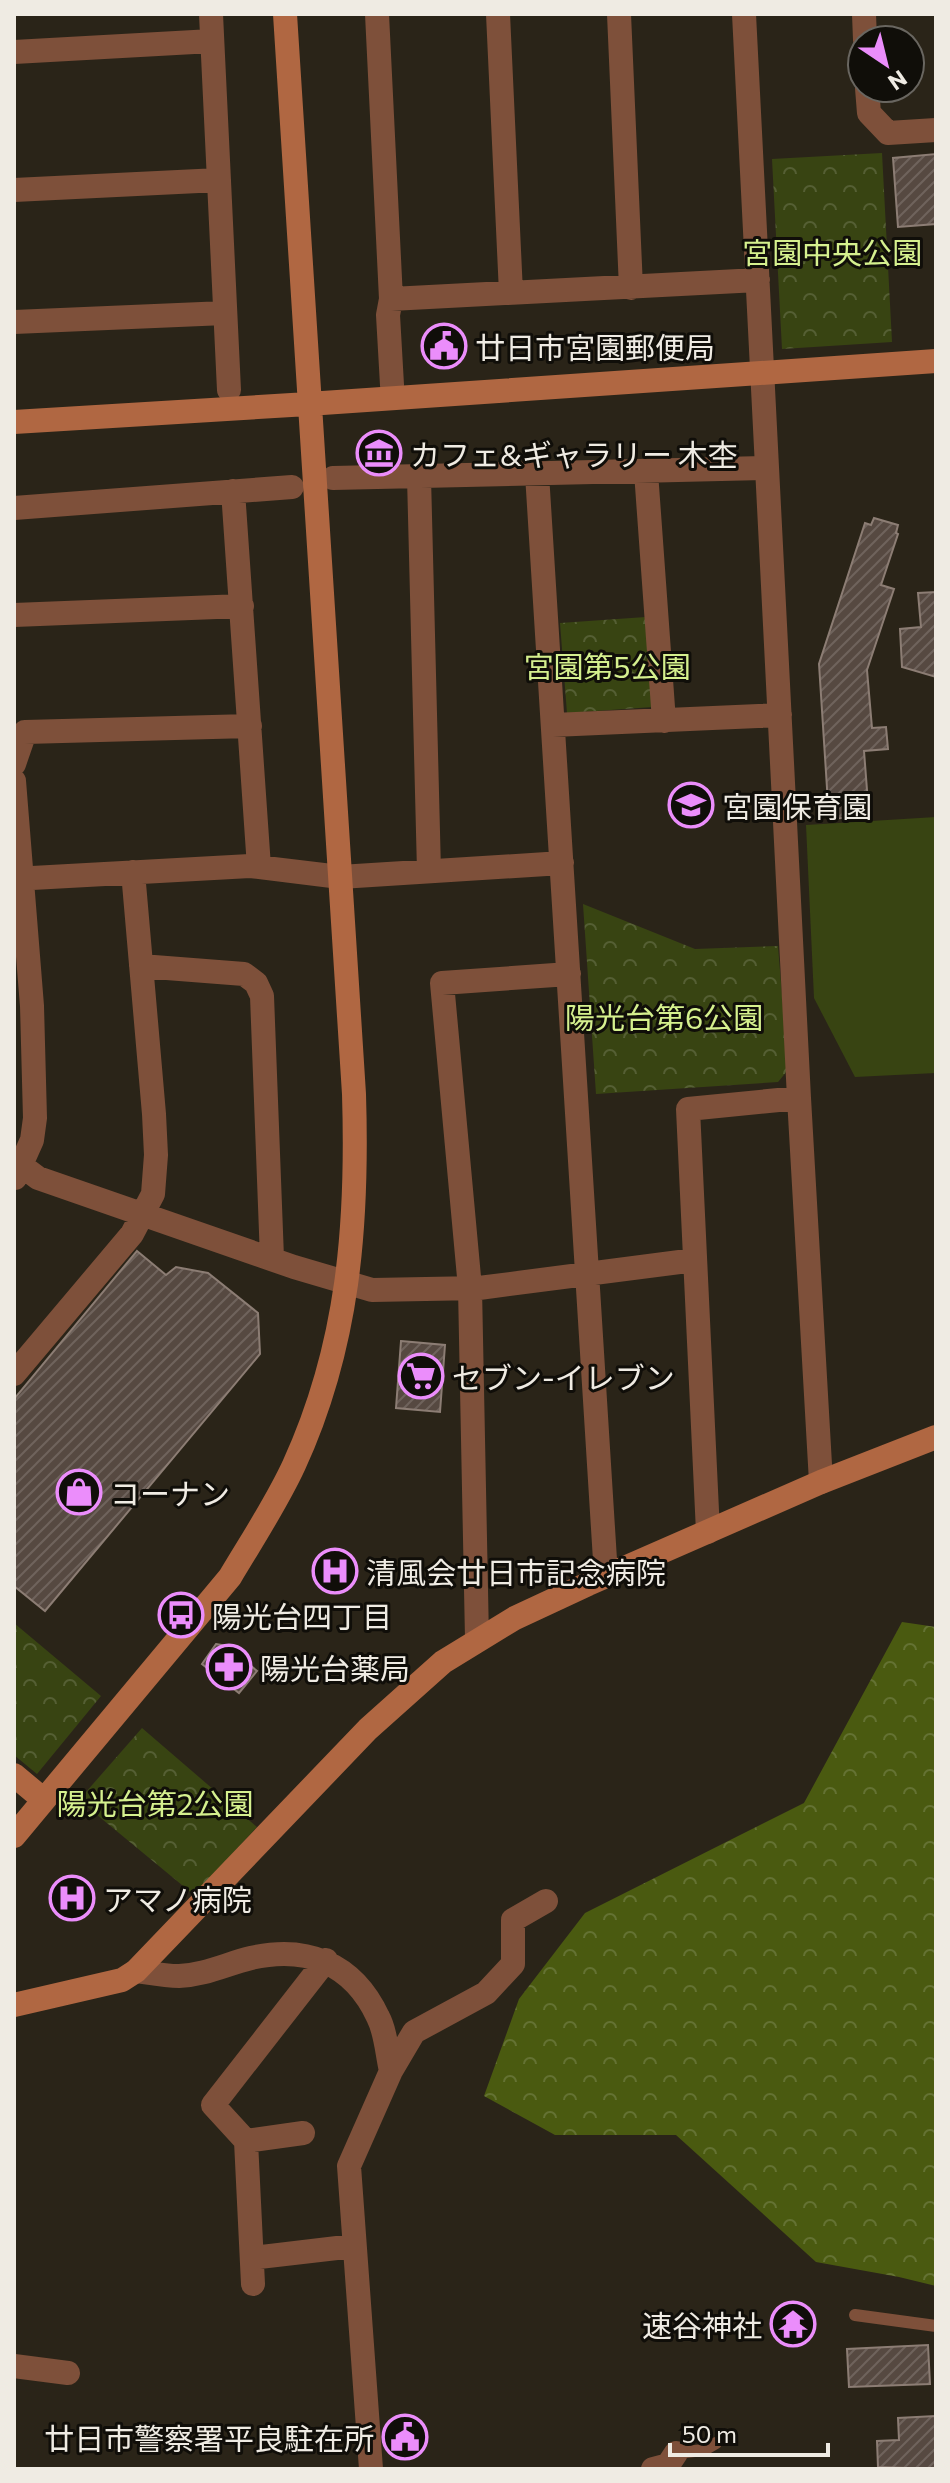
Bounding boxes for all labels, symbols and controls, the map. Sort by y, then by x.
north arrow [846,24,926,104]
text: N [883,65,912,97]
park label: 宮園中央公園 [742,233,922,270]
public building icon: 廿日市宮園郵便局 [420,322,468,370]
place label: 廿日市宮園郵便局 [475,328,715,365]
museum icon: カフェ&ギャラリー 木杢 [355,429,403,477]
place label: カフェ&ギャラリー 木杢 [410,435,738,472]
park label: 宮園第5公園 [523,647,691,684]
school or university icon: 宮園保育園 [667,781,715,829]
place label: 宮園保育園 [722,787,872,824]
park label: 陽光台第6公園 [565,998,763,1035]
supermarket icon: セブン-イレブン [397,1352,445,1400]
place label: セブン-イレブン [452,1358,675,1395]
shop icon: コーナン [55,1468,103,1516]
place label: コーナン [110,1474,230,1511]
hospital icon: 清風会廿日市記念病院 [311,1547,359,1595]
place label: 清風会廿日市記念病院 [366,1553,666,1590]
bus stop icon: 陽光台四丁目 [157,1591,205,1639]
place label: 陽光台四丁目 [212,1597,392,1634]
pharmacy icon: 陽光台薬局 [205,1643,253,1691]
place label: 陽光台薬局 [260,1649,410,1686]
park label: 陽光台第2公園 [57,1784,253,1821]
hospital icon: アマノ病院 [48,1874,96,1922]
place label: アマノ病院 [103,1880,252,1917]
temple icon: 速谷神社 [769,2300,817,2348]
place label: 速谷神社 [642,2306,762,2343]
scale bar [670,2407,828,2457]
public building icon: 廿日市警察署平良駐在所 [381,2413,429,2461]
place label: 廿日市警察署平良駐在所 [44,2419,374,2456]
text: 50 m [682,2419,737,2448]

